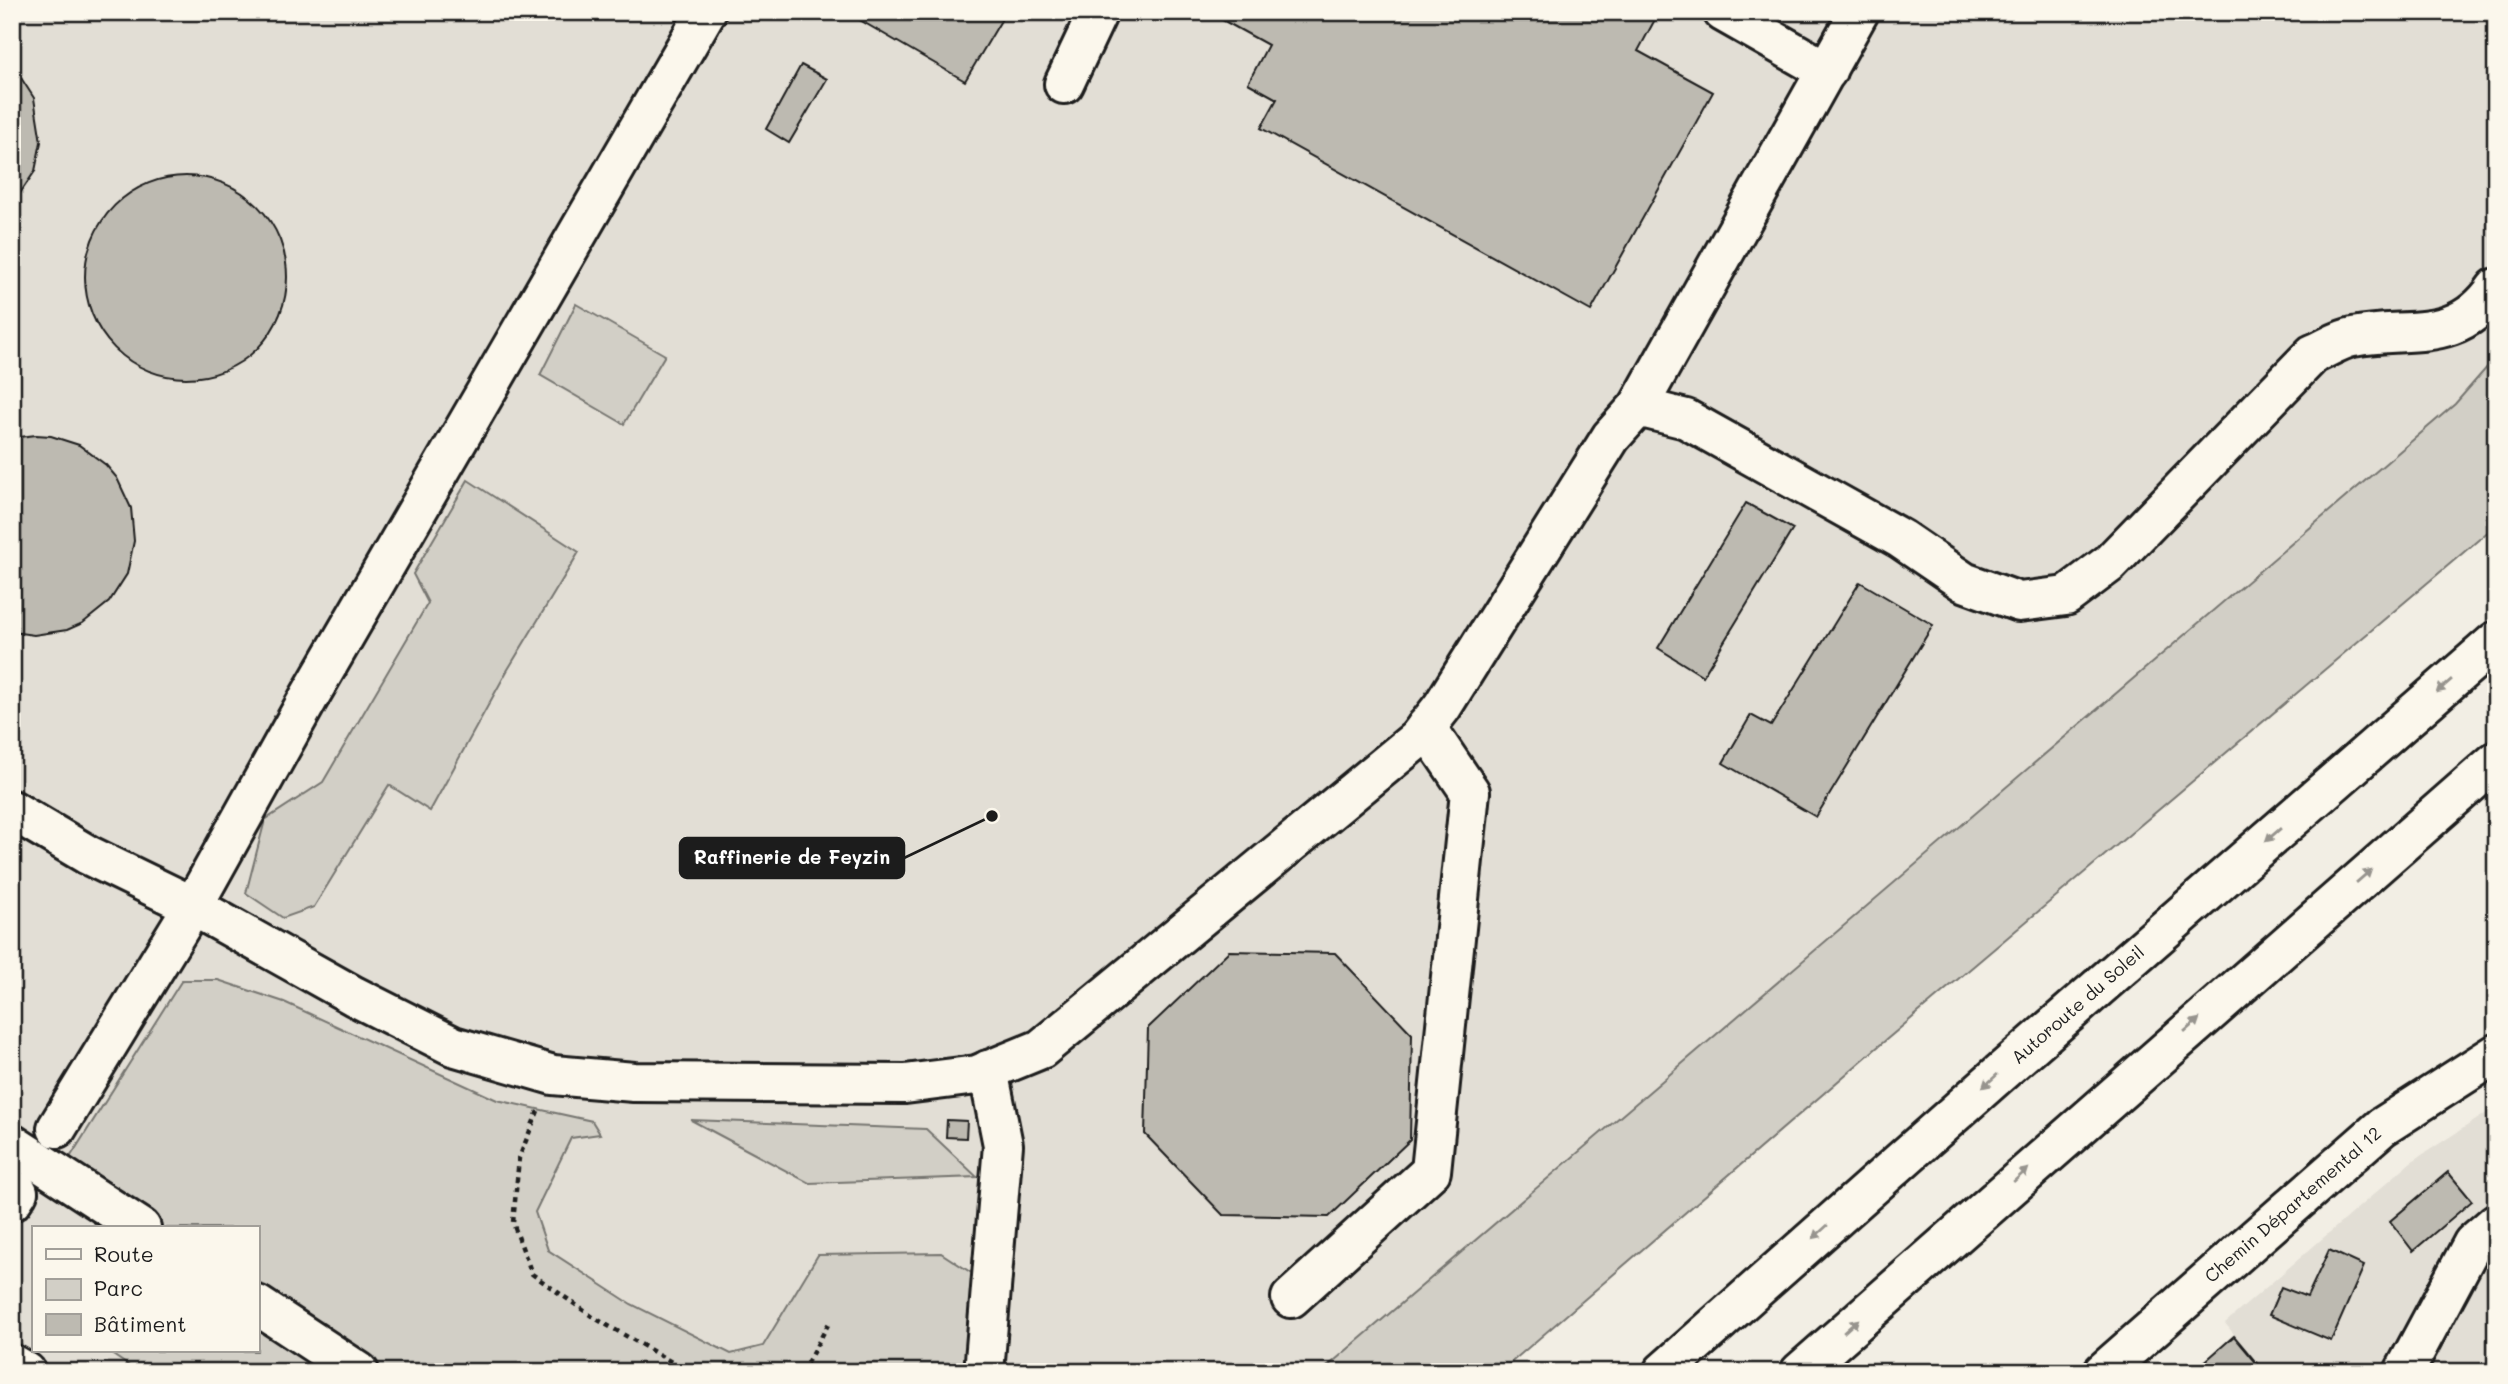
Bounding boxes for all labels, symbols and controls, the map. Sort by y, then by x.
one-way arrow [2436,678,2453,693]
one-way arrow [2264,827,2281,842]
callout: Raffinerie de Feyzin [680,838,904,878]
text: Raffinerie de Feyzin [694,844,890,869]
one-way arrow [2355,869,2372,884]
street label: Autoroute du Soleil [2006,940,2149,1069]
one-way arrow [2183,1017,2201,1033]
one-way arrow [1981,1073,1999,1089]
street label: Chemin Départemental 12 [2199,1121,2386,1288]
one-way arrow [2012,1167,2030,1183]
one-way arrow [1811,1224,1829,1240]
legend [32,1226,259,1352]
text: Route [94,1240,154,1267]
text: Parc [94,1274,143,1301]
text: Bâtiment [94,1310,186,1337]
one-way arrow [1842,1319,1859,1335]

